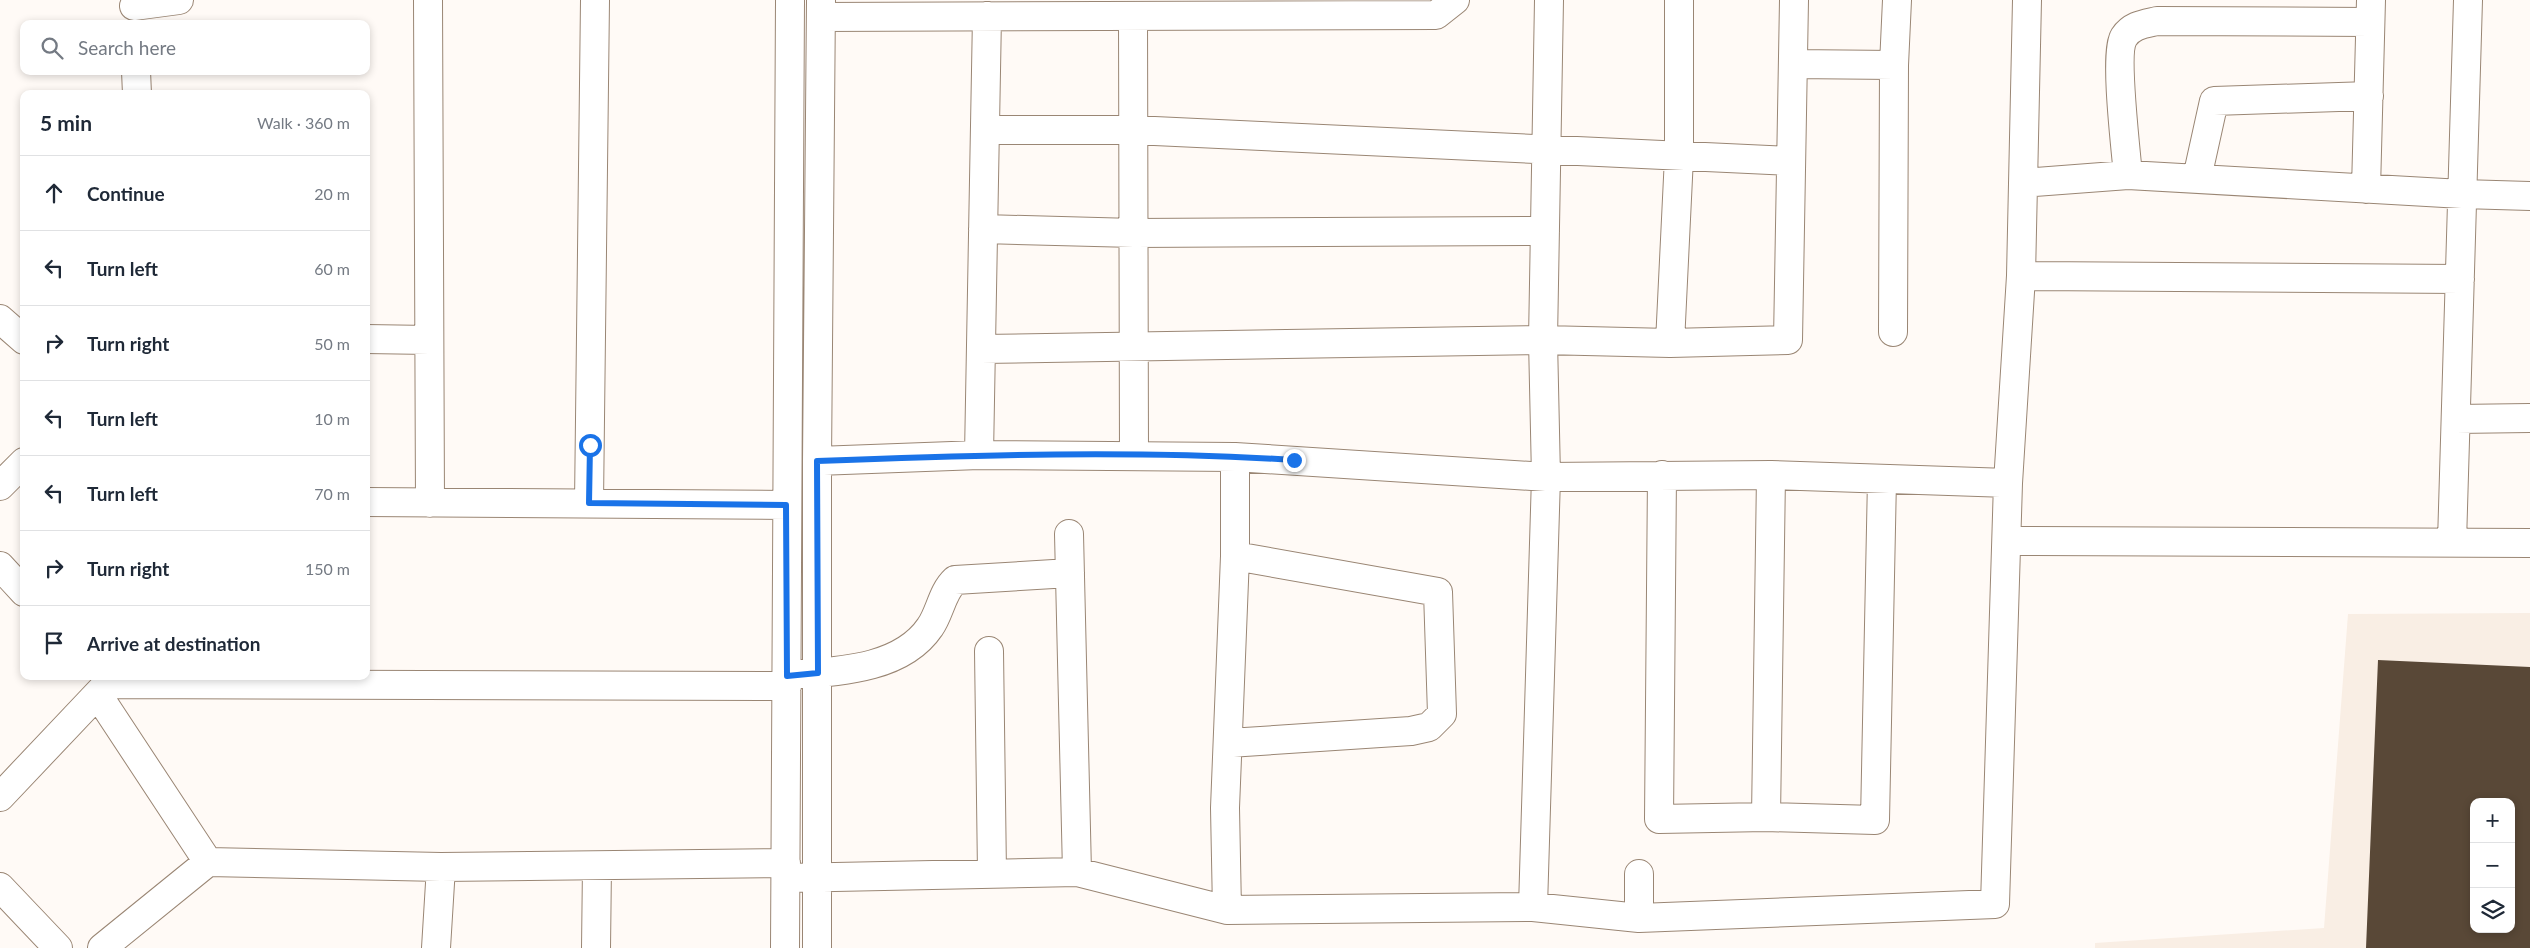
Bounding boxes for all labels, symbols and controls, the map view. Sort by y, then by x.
search box [20,20,370,75]
icon: search [38,34,66,62]
text: Search here [78,36,176,59]
text: 5 min [40,110,92,135]
text: Walk · 360 m [257,113,350,132]
icon: ahead [40,179,68,207]
text: Continue [87,182,165,205]
text: 20 m [314,184,350,203]
icon: left [40,254,68,282]
text: Turn left [87,257,158,280]
text: 60 m [314,259,350,278]
icon: right [40,329,68,357]
text: Turn right [87,332,169,355]
text: 50 m [314,334,350,353]
icon: left [40,404,68,432]
text: Turn left [87,407,158,430]
text: 10 m [314,409,350,428]
route start [579,434,602,457]
route end [1283,449,1306,472]
icon: left [40,479,68,507]
text: Turn left [87,482,158,505]
text: 70 m [314,484,350,503]
icon: right [40,554,68,582]
text: Turn right [87,557,169,580]
text: 150 m [305,559,350,578]
icon: arrive [40,629,68,657]
text: Arrive at destination [87,632,260,655]
map controls [2470,798,2515,933]
button: + [2470,798,2515,843]
button: − [2470,843,2515,888]
button: layers [2470,888,2515,933]

